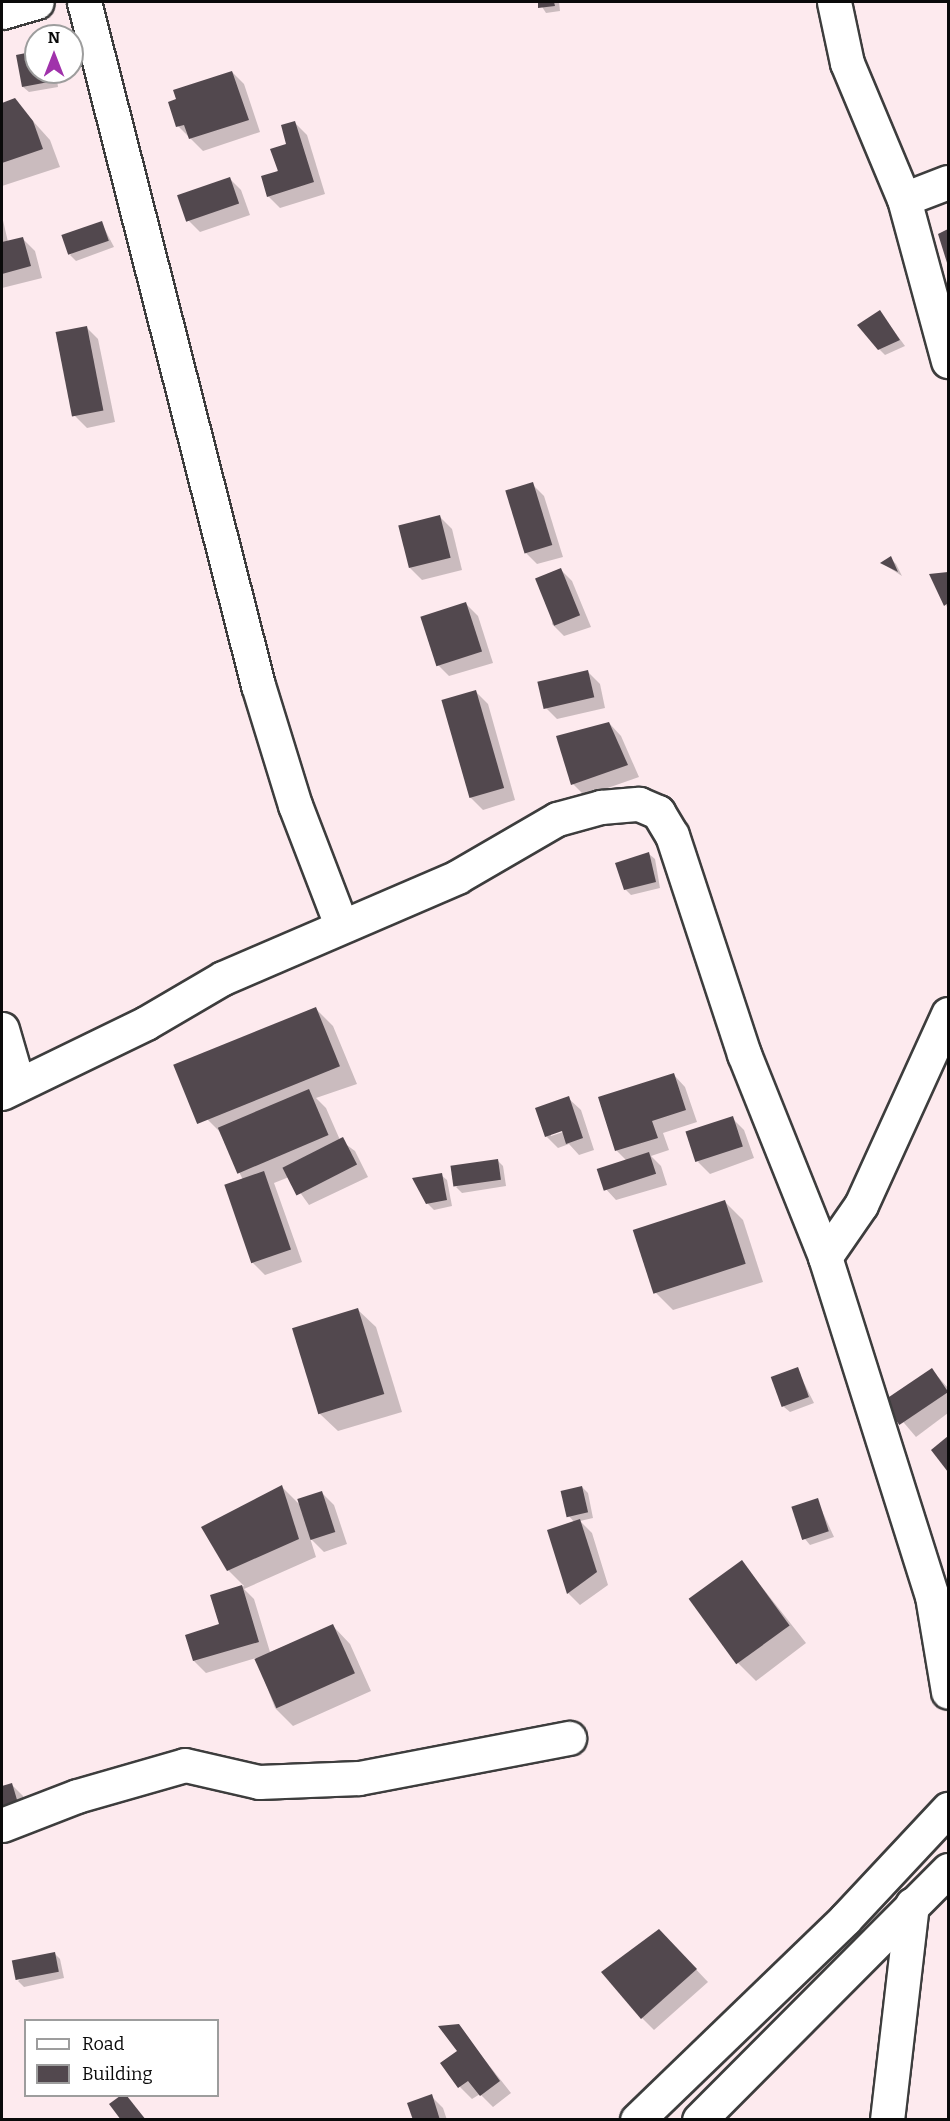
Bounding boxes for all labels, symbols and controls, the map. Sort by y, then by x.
north arrow [24,24,84,84]
text: N [48,28,60,47]
legend [24,2019,219,2097]
text: Road [82,2033,124,2055]
text: Building [82,2063,153,2085]

